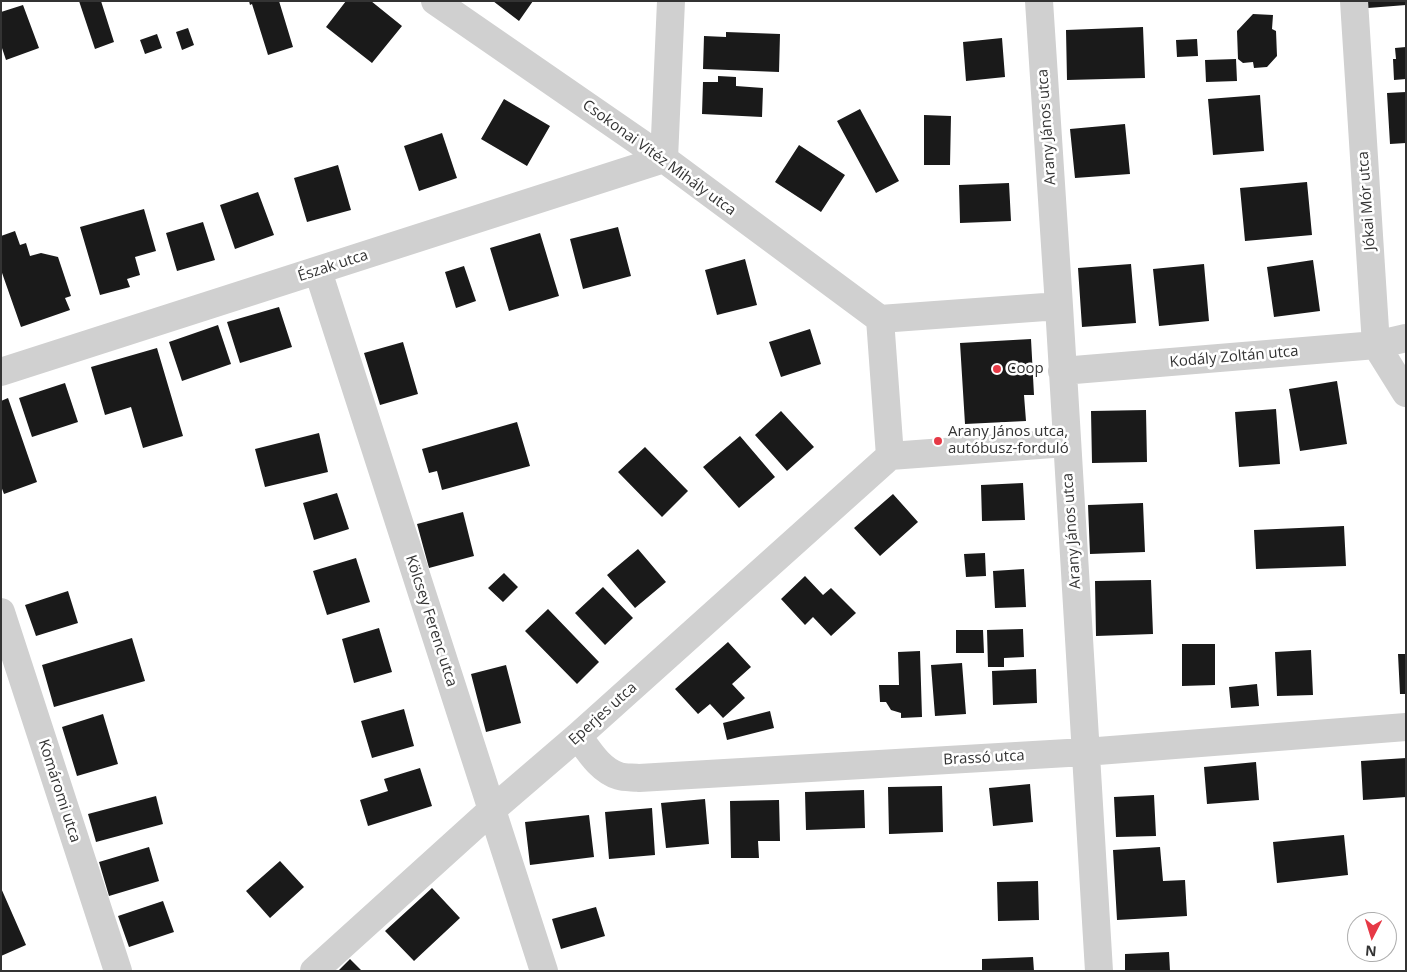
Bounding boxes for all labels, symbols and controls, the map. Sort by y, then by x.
street label: Arany János utca [1034,68,1060,186]
street label: Csokonai Vitéz Mihály utca [579,96,739,220]
street label: Jókai Mór utca [1355,151,1379,251]
street label: Észak utca [296,246,370,286]
street label: Kodály Zoltán utca [1169,342,1299,372]
place label: Coop [1007,360,1044,378]
marker: Coop [991,363,1003,375]
place label: Arany János utca, autóbusz-forduló [948,423,1069,458]
marker: Arany János utca, autóbusz-forduló [932,435,944,447]
street label: Arany János utca [1059,472,1085,590]
street label: Kölcsey Ferenc utca [401,553,461,689]
street label: Eperjes utca [565,679,641,749]
street label: Komáromi utca [34,737,84,845]
street label: Brassó utca [943,747,1025,769]
north arrow [1347,912,1397,962]
text: N [1364,941,1377,961]

